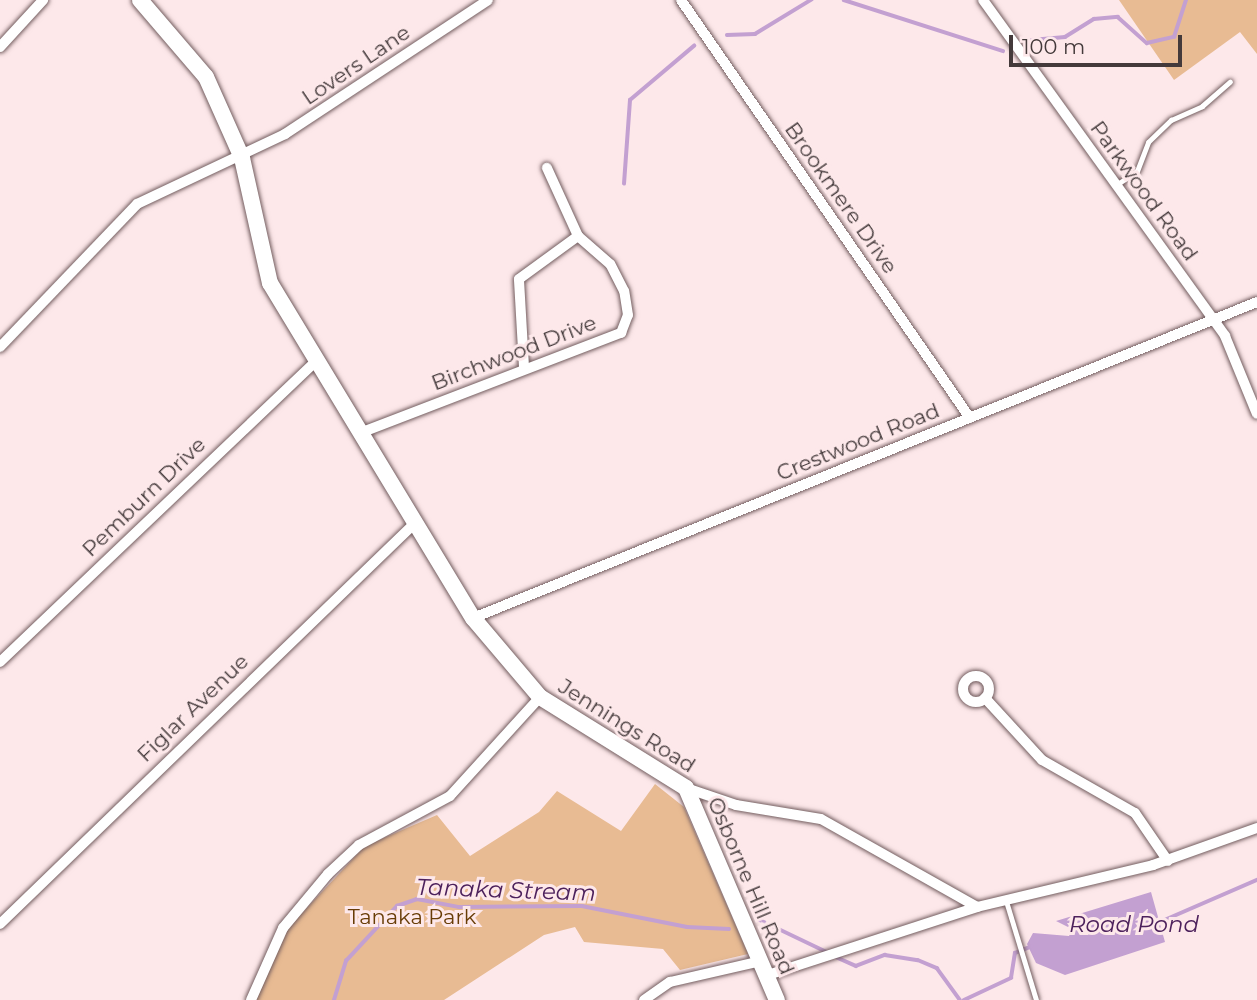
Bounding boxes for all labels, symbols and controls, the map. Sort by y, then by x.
street label: Lovers Lane [297,20,415,110]
scale bar [1012,21,1185,65]
text: 100 m [1022,34,1085,59]
street label: Parkwood Road [1085,116,1203,266]
street label: Brookmere Drive [779,117,903,279]
street label: Birchwood Drive [428,310,600,396]
street label: Crestwood Road [773,398,943,486]
street label: Pemburn Drive [77,432,211,562]
street label: Figlar Avenue [132,649,254,767]
street label: Jennings Road [554,674,700,778]
street label: Osborne Hill Road [702,793,800,979]
water label: Tanaka Stream [416,873,596,907]
park label: Tanaka Park [348,904,476,930]
water label: Road Pond [1069,910,1199,938]

